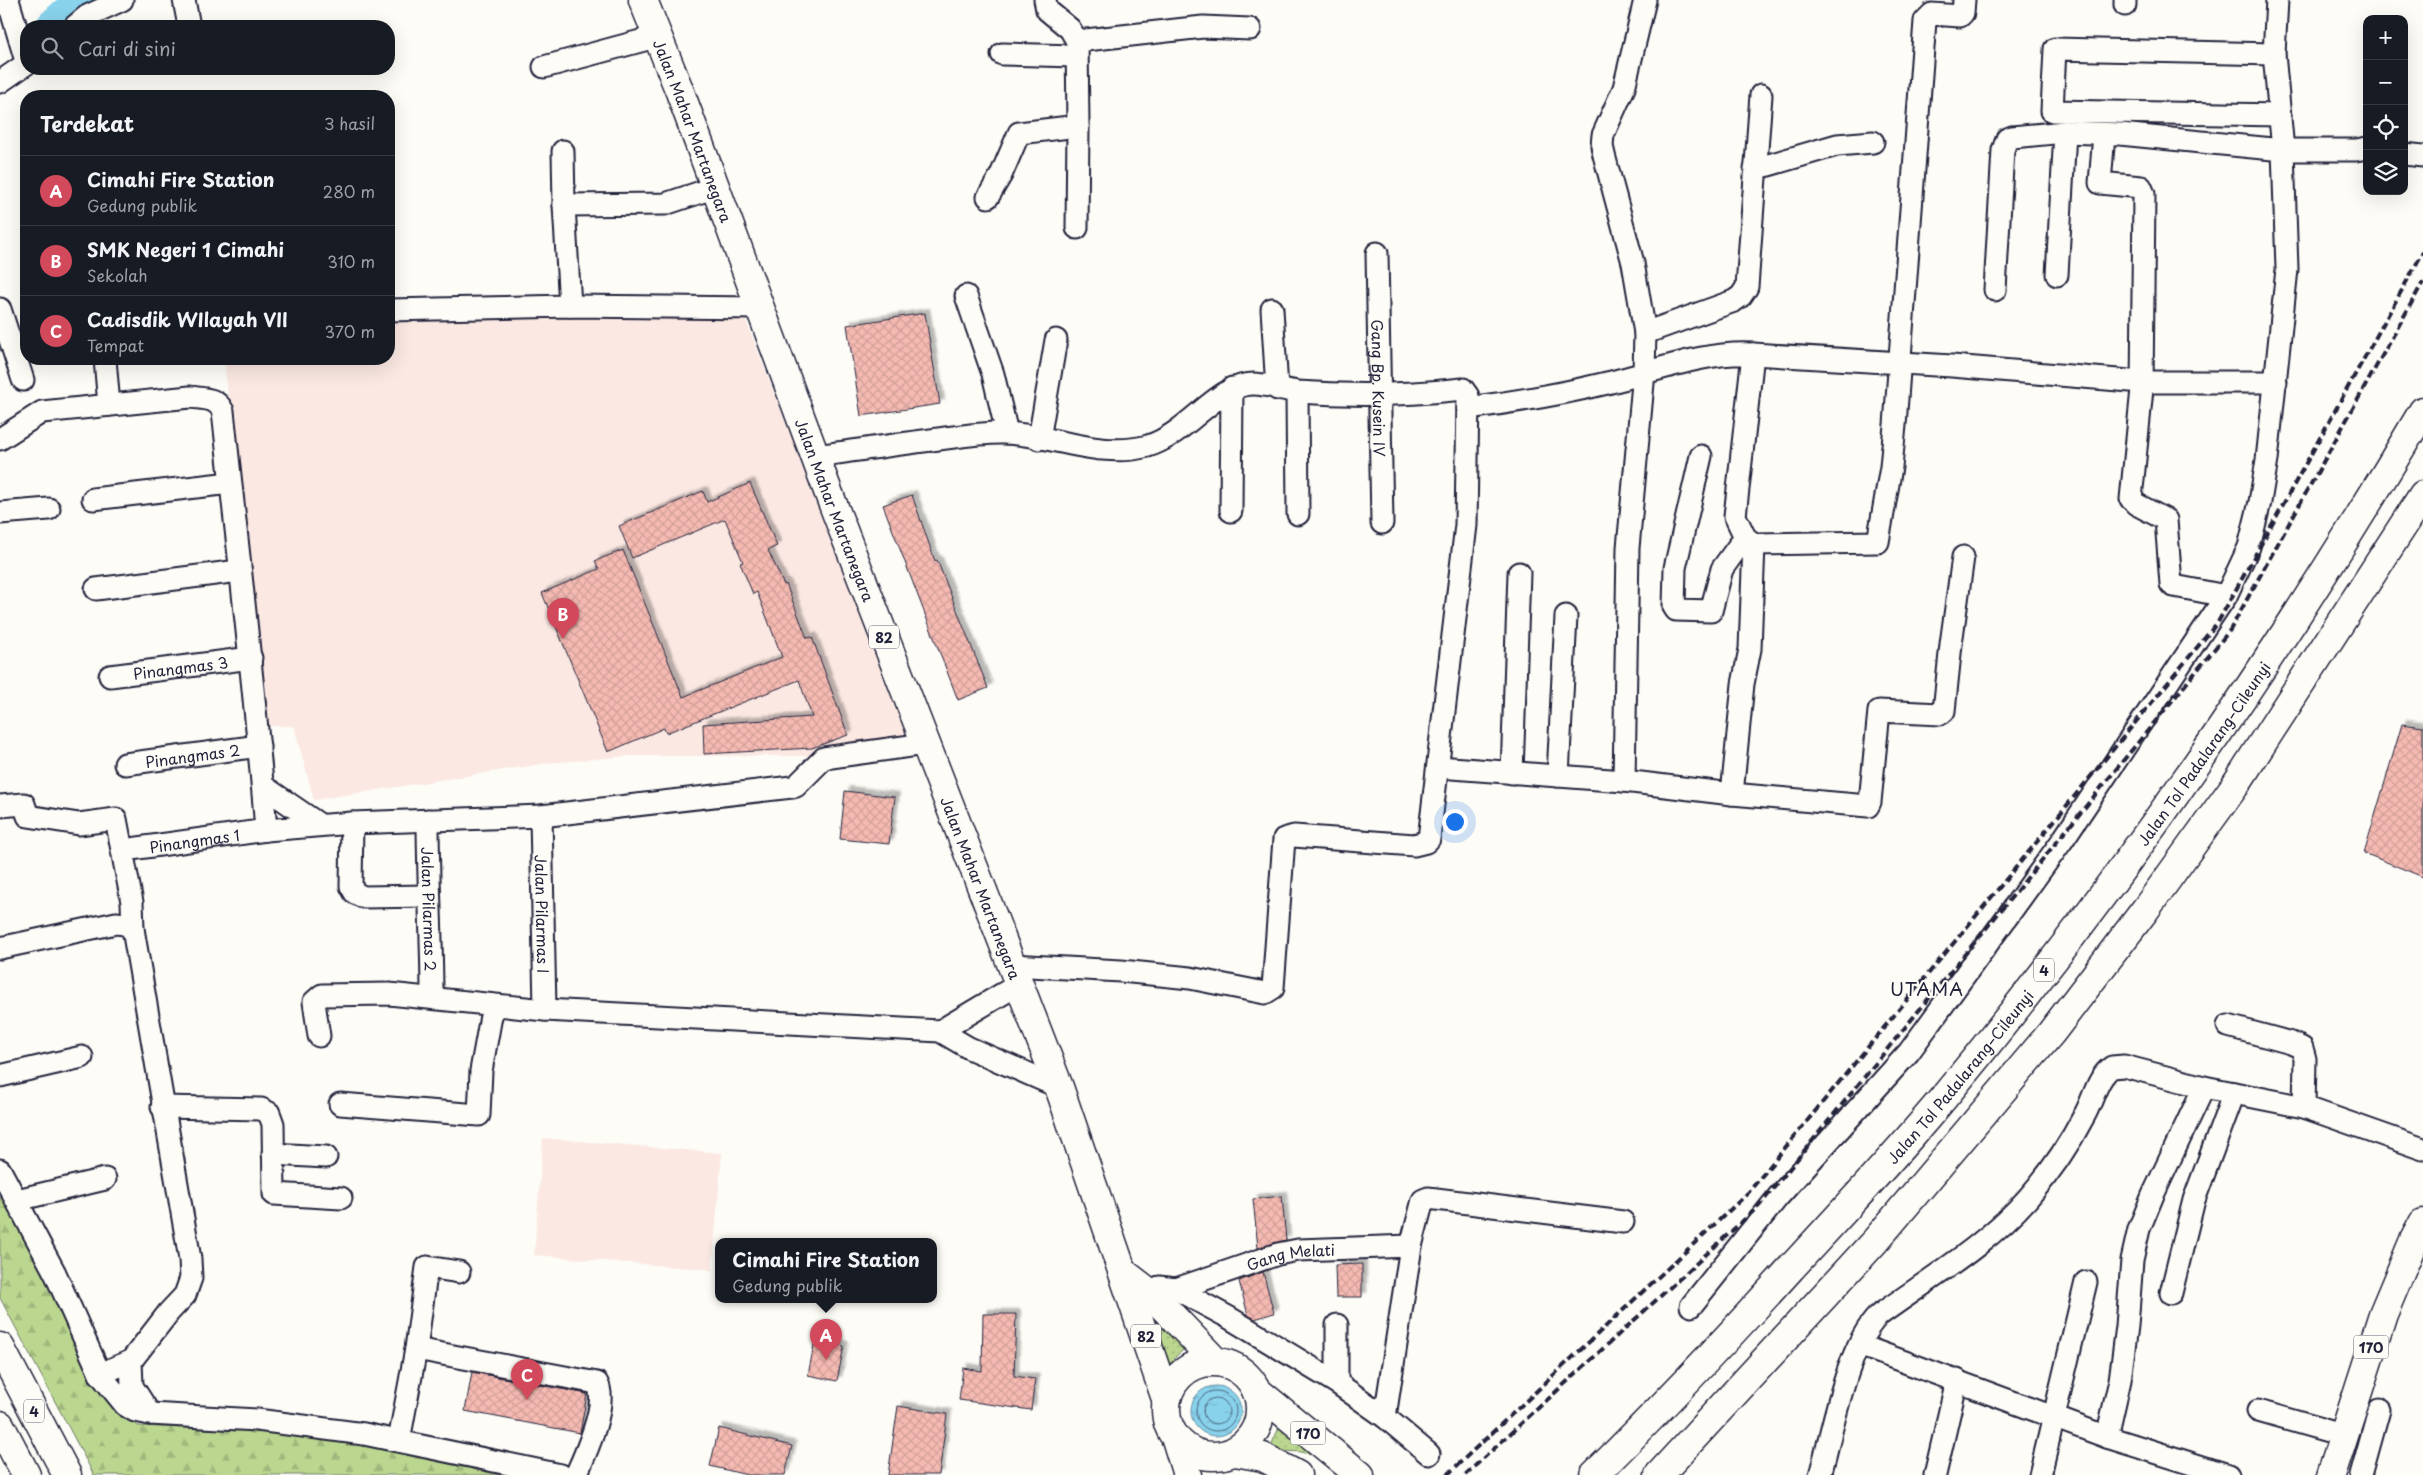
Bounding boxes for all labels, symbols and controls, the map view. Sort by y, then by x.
map controls [2363,15,2408,195]
button: + [2363,15,2408,60]
search box [20,20,395,75]
icon: search [38,34,66,62]
text: Cari di sini [78,34,176,62]
street label: Jalan Mahar Martanegara [648,35,739,226]
button: − [2363,60,2408,105]
button: locate [2363,105,2408,150]
text: Terdekat [40,107,134,139]
text: 3 hasil [324,111,375,135]
button: layers [2363,150,2408,195]
text: Cimahi Fire Station [87,165,274,193]
text: A [50,179,62,203]
text: 280 m [323,179,375,203]
text: Gedung publik [87,193,197,217]
text: SMK Negeri 1 Cimahi [87,235,284,263]
text: B [51,249,61,273]
text: 310 m [327,249,375,273]
text: Sekolah [87,263,148,287]
text: Cadisdik WIlayah VII [87,305,288,333]
text: C [50,319,62,343]
text: 370 m [325,319,375,343]
street label: Gang Bp. Kusein IV [1367,319,1392,458]
text: Tempat [87,333,144,357]
street label: Jalan Mahar Martanegara [790,415,881,605]
pin: B [547,598,579,639]
road number: 82 [869,626,899,649]
street label: Pinangmas 3 [131,650,229,684]
street label: Jalan Tol Padalarang–Cileunyi [2131,656,2275,850]
street label: Pinangmas 2 [144,737,241,773]
street label: Jalan Mahar Martanegara [936,793,1028,983]
your location [1442,809,1468,835]
street label: Pinangmas 1 [148,822,241,858]
street label: Jalan Pilarmas 2 [417,847,443,971]
street label: Jalan Pilarmas I [530,854,556,974]
road number: 4 [2034,958,2054,982]
district label: UTAMA [1890,975,1964,1002]
street label: Jalan Tol Padalarang–Cileunyi [1881,984,2038,1168]
street label: Gang Melati [1243,1237,1335,1276]
popup [715,1238,937,1303]
text: Cimahi Fire Station [732,1245,920,1273]
text: Gedung publik [732,1273,842,1297]
pin: A [810,1319,842,1360]
road number: 82 [1131,1324,1161,1348]
road number: 170 [2354,1335,2388,1358]
pin: C [511,1359,543,1400]
road number: 4 [24,1400,44,1422]
road number: 170 [1290,1422,1326,1445]

